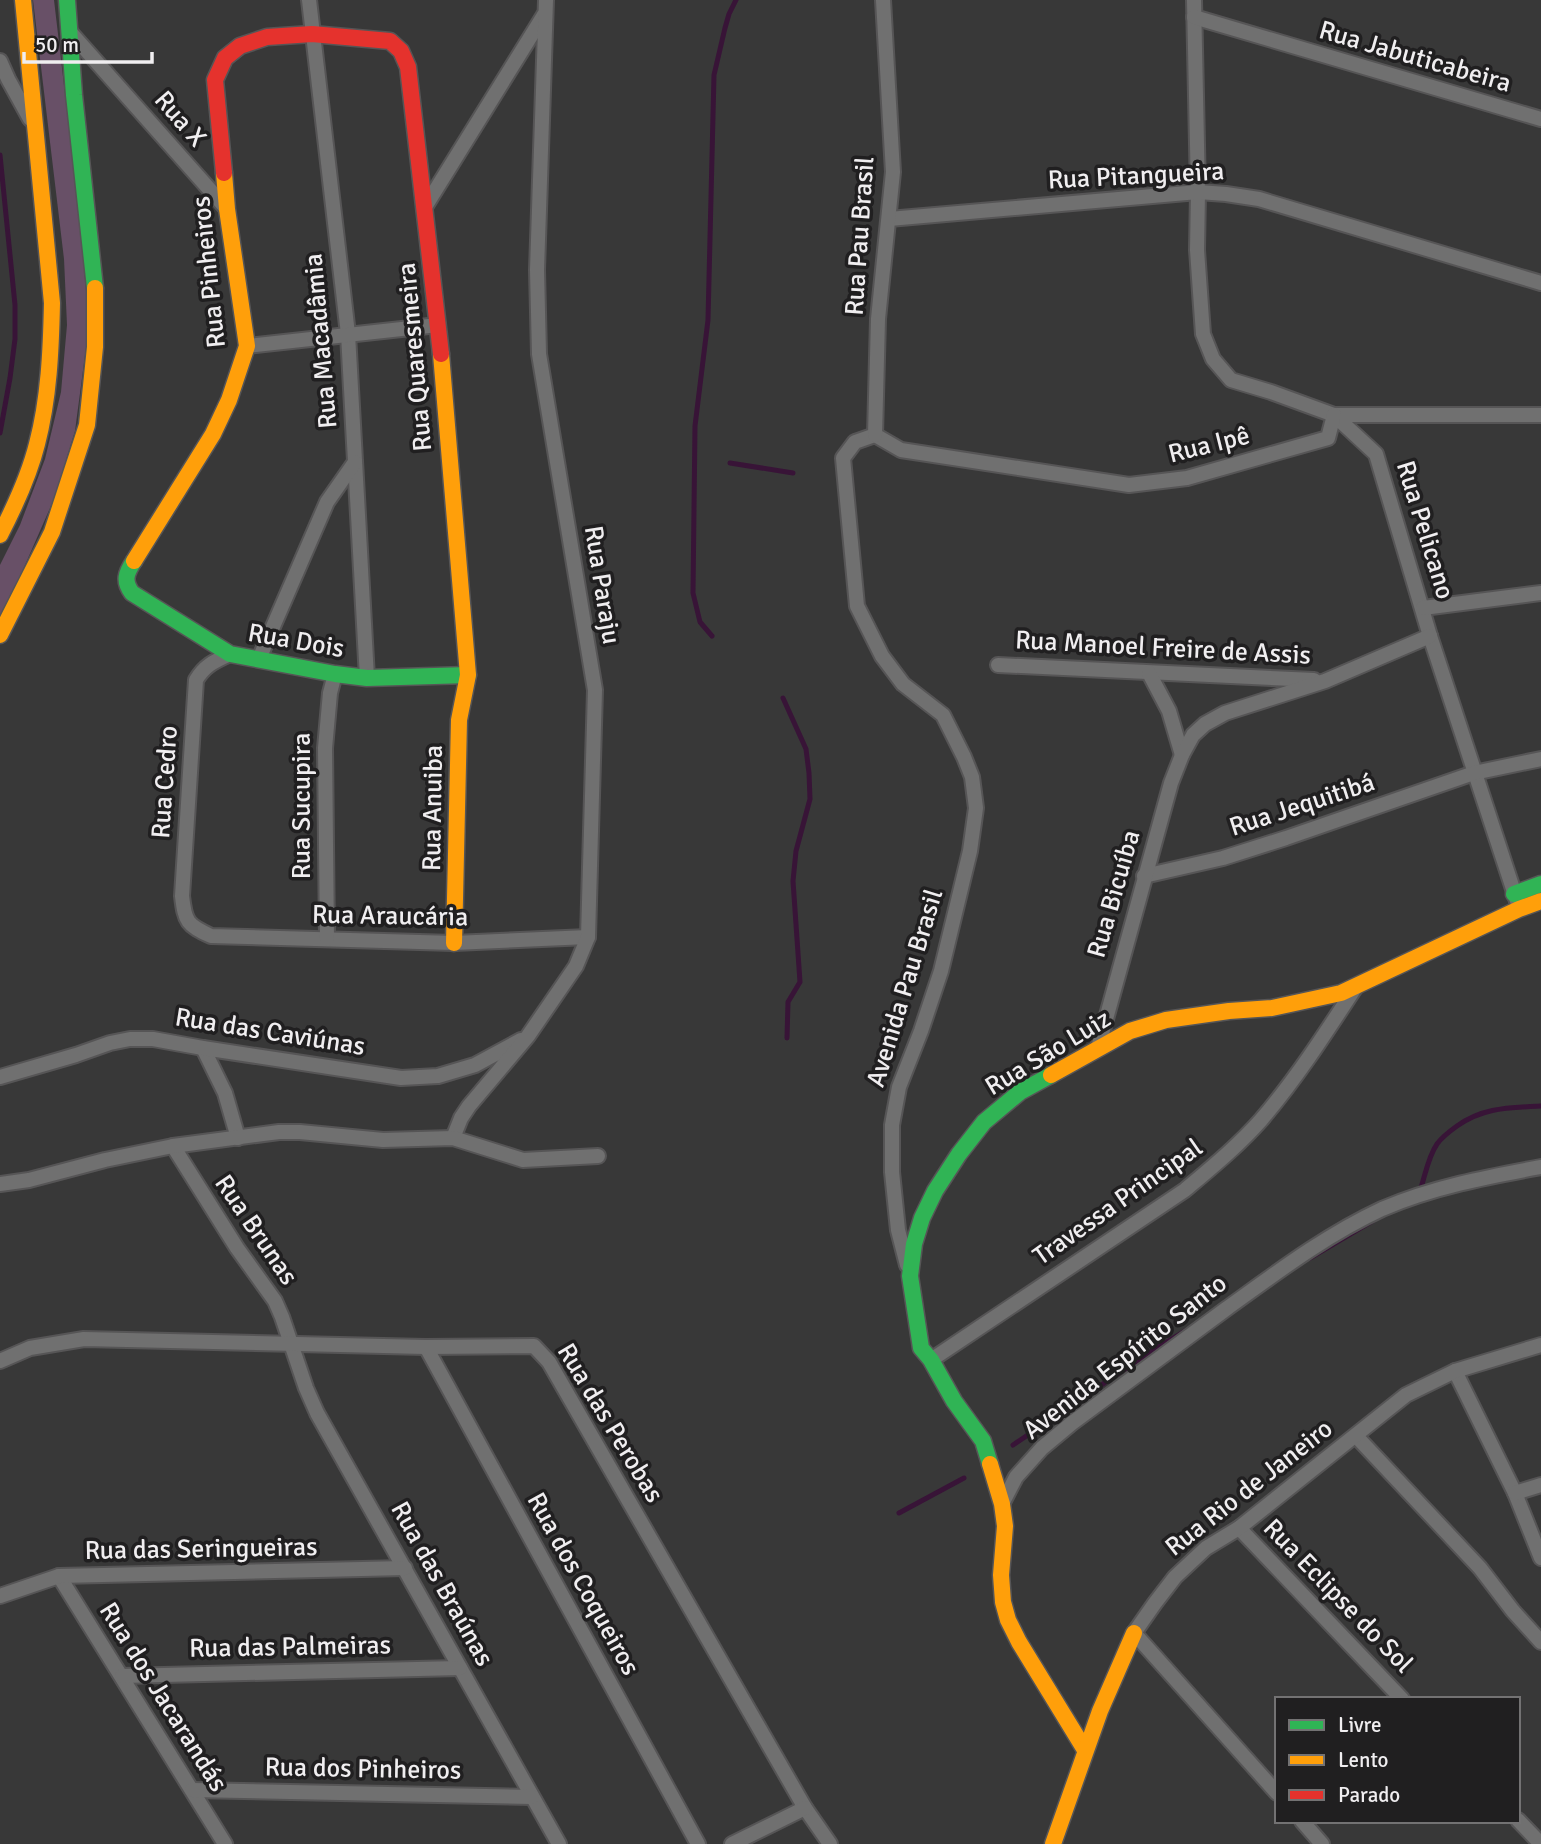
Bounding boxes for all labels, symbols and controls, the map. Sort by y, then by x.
street label: Rua Jabuticabeira [1315,14,1515,100]
scale bar [24,21,152,65]
text: 50 m [35,32,79,58]
street label: Rua X [147,85,213,153]
street label: Rua Pau Brasil [838,155,882,317]
street label: Rua Pitangueira [1047,155,1225,197]
street label: Rua Pinheiros [185,195,233,349]
street label: Rua Macadâmia [297,252,345,430]
street label: Rua Quaresmeira [391,261,439,453]
street label: Rua Ipê [1165,419,1253,471]
street label: Rua Pelicano [1389,457,1461,603]
street label: Rua Paraju [577,523,627,647]
street label: Rua Dois [245,617,347,665]
street label: Rua Manoel Freire de Assis [1014,624,1312,672]
street label: Rua Cedro [145,724,185,840]
street label: Rua Sucupira [286,733,318,879]
street label: Rua Anuiba [416,745,450,871]
street label: Rua Jequitibá [1225,766,1379,844]
street label: Rua Bicuíba [1081,826,1147,962]
street label: Avenida Pau Brasil [860,885,950,1091]
street label: Rua Araucária [311,899,469,933]
street label: Rua das Caviúnas [173,1001,367,1063]
street label: Rua São Luiz [979,1003,1117,1103]
street label: Travessa Principal [1027,1132,1209,1272]
street label: Rua Brunas [207,1169,305,1291]
street label: Avenida Espírito Santo [1017,1267,1233,1447]
street label: Rua das Perobas [550,1338,670,1508]
street label: Rua Rio de Janeiro [1159,1413,1339,1563]
street label: Rua dos Coqueiros [520,1487,646,1681]
street label: Rua das Braúnas [384,1496,500,1672]
street label: Rua Eclipse do Sol [1256,1512,1420,1680]
street label: Rua das Seringueiras [84,1531,318,1567]
street label: Rua dos Jacarandás [92,1596,234,1798]
street label: Rua das Palmeiras [189,1629,391,1665]
legend [1275,1697,1520,1823]
text: Livre [1338,1712,1381,1738]
text: Lento [1338,1747,1388,1773]
street label: Rua dos Pinheiros [264,1751,462,1787]
text: Parado [1338,1782,1400,1808]

